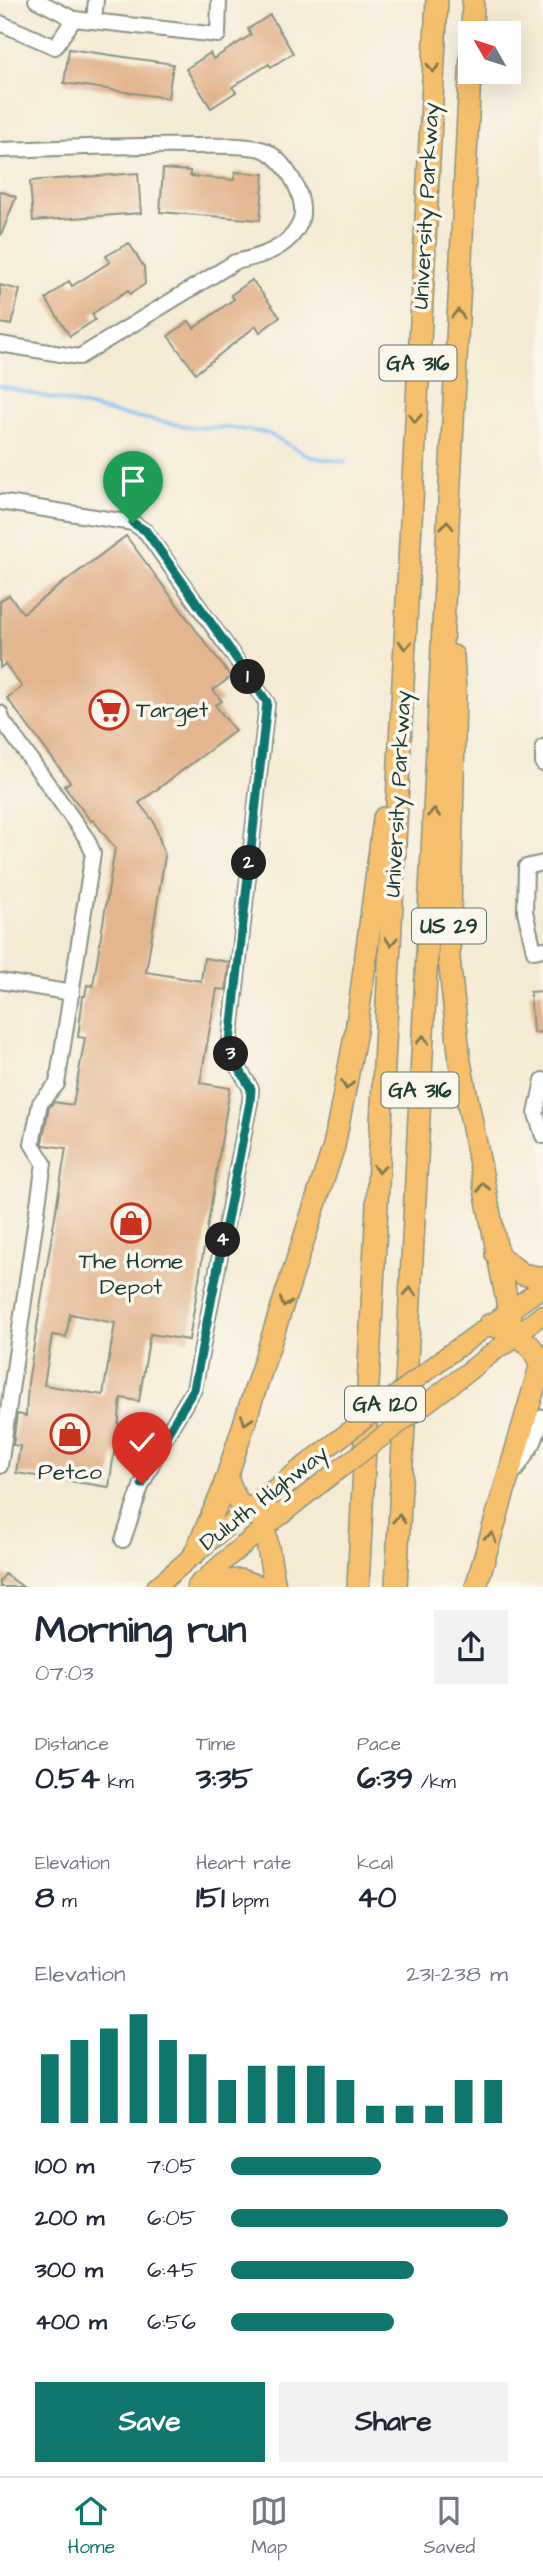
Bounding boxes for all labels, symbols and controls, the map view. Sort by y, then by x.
north arrow [458,21,522,84]
map controls [458,21,521,84]
one-way arrow [426,63,441,74]
street label: University Parkway [405,101,448,310]
one-way arrow [451,308,466,319]
road number: GA 316 [380,346,457,380]
one-way arrow [408,412,423,423]
pin [103,451,163,523]
icon: arrive [114,462,152,500]
one-way arrow [439,520,454,531]
one-way arrow [397,640,412,651]
pin: 1 [230,660,266,694]
text: 1 [246,663,249,690]
supermarket icon: Target [88,689,130,731]
street label: University Parkway [377,689,420,898]
place label: Target [136,694,209,727]
one-way arrow [426,807,441,818]
pin: 2 [232,846,266,880]
text: 2 [243,849,254,876]
road number: US 29 [412,908,486,944]
one-way arrow [383,936,398,947]
one-way arrow [415,1034,430,1045]
pin: 3 [214,1036,248,1072]
text: 3 [226,1040,235,1067]
road number: GA 316 [382,1072,458,1108]
one-way arrow [340,1079,355,1090]
one-way arrow [372,1163,387,1174]
one-way arrow [476,1181,491,1193]
shop icon: The Home Depot [110,1202,152,1244]
pin: 4 [206,1222,241,1258]
text: 4 [216,1226,229,1253]
place label: The Home Depot [79,1245,183,1303]
one-way arrow [403,1286,418,1297]
one-way arrow [278,1297,293,1309]
road number: GA 120 [345,1386,425,1422]
pin [112,1412,172,1484]
shop icon: Petco [49,1413,91,1455]
one-way arrow [240,1414,254,1426]
icon: check [123,1423,161,1461]
street label: Duluth Highway [193,1437,336,1559]
place label: Petco [38,1456,102,1488]
one-way arrow [392,1513,407,1524]
one-way arrow [482,1531,497,1543]
text: Morning run [35,1605,247,1657]
button: share [434,1610,508,1684]
text: 07:03 [35,1657,94,1689]
text: Distance [35,1731,109,1758]
text: Time [196,1731,236,1758]
text: Pace [357,1731,401,1758]
text: 0.54 [35,1758,100,1800]
text: 3:35 [196,1758,253,1800]
text: 6:39 [357,1758,413,1800]
text: km [100,1769,134,1796]
text: /km [413,1769,456,1796]
text: Elevation [35,1850,110,1877]
text: Heart rate [196,1850,291,1877]
text: kcal [357,1850,393,1877]
text: 8 [35,1877,54,1919]
text: 151 [196,1877,225,1919]
text: 40 [357,1877,396,1919]
text: m [54,1888,77,1915]
text: bpm [225,1888,269,1915]
text: Elevation [35,1958,126,1990]
text: 231–238 m [406,1958,508,1990]
text: 100 m [35,2150,94,2182]
text: 7:05 [147,2150,196,2182]
text: 200 m [35,2202,104,2234]
text: 6:05 [147,2202,196,2234]
text: 300 m [35,2254,103,2286]
text: 6:45 [147,2254,197,2286]
text: 400 m [35,2306,107,2338]
text: 6:56 [147,2306,196,2338]
button: Save [35,2382,265,2462]
button: Share [279,2382,508,2462]
tab: Home [68,2492,115,2561]
tab: Map [250,2492,288,2561]
tab: Saved [424,2492,475,2561]

